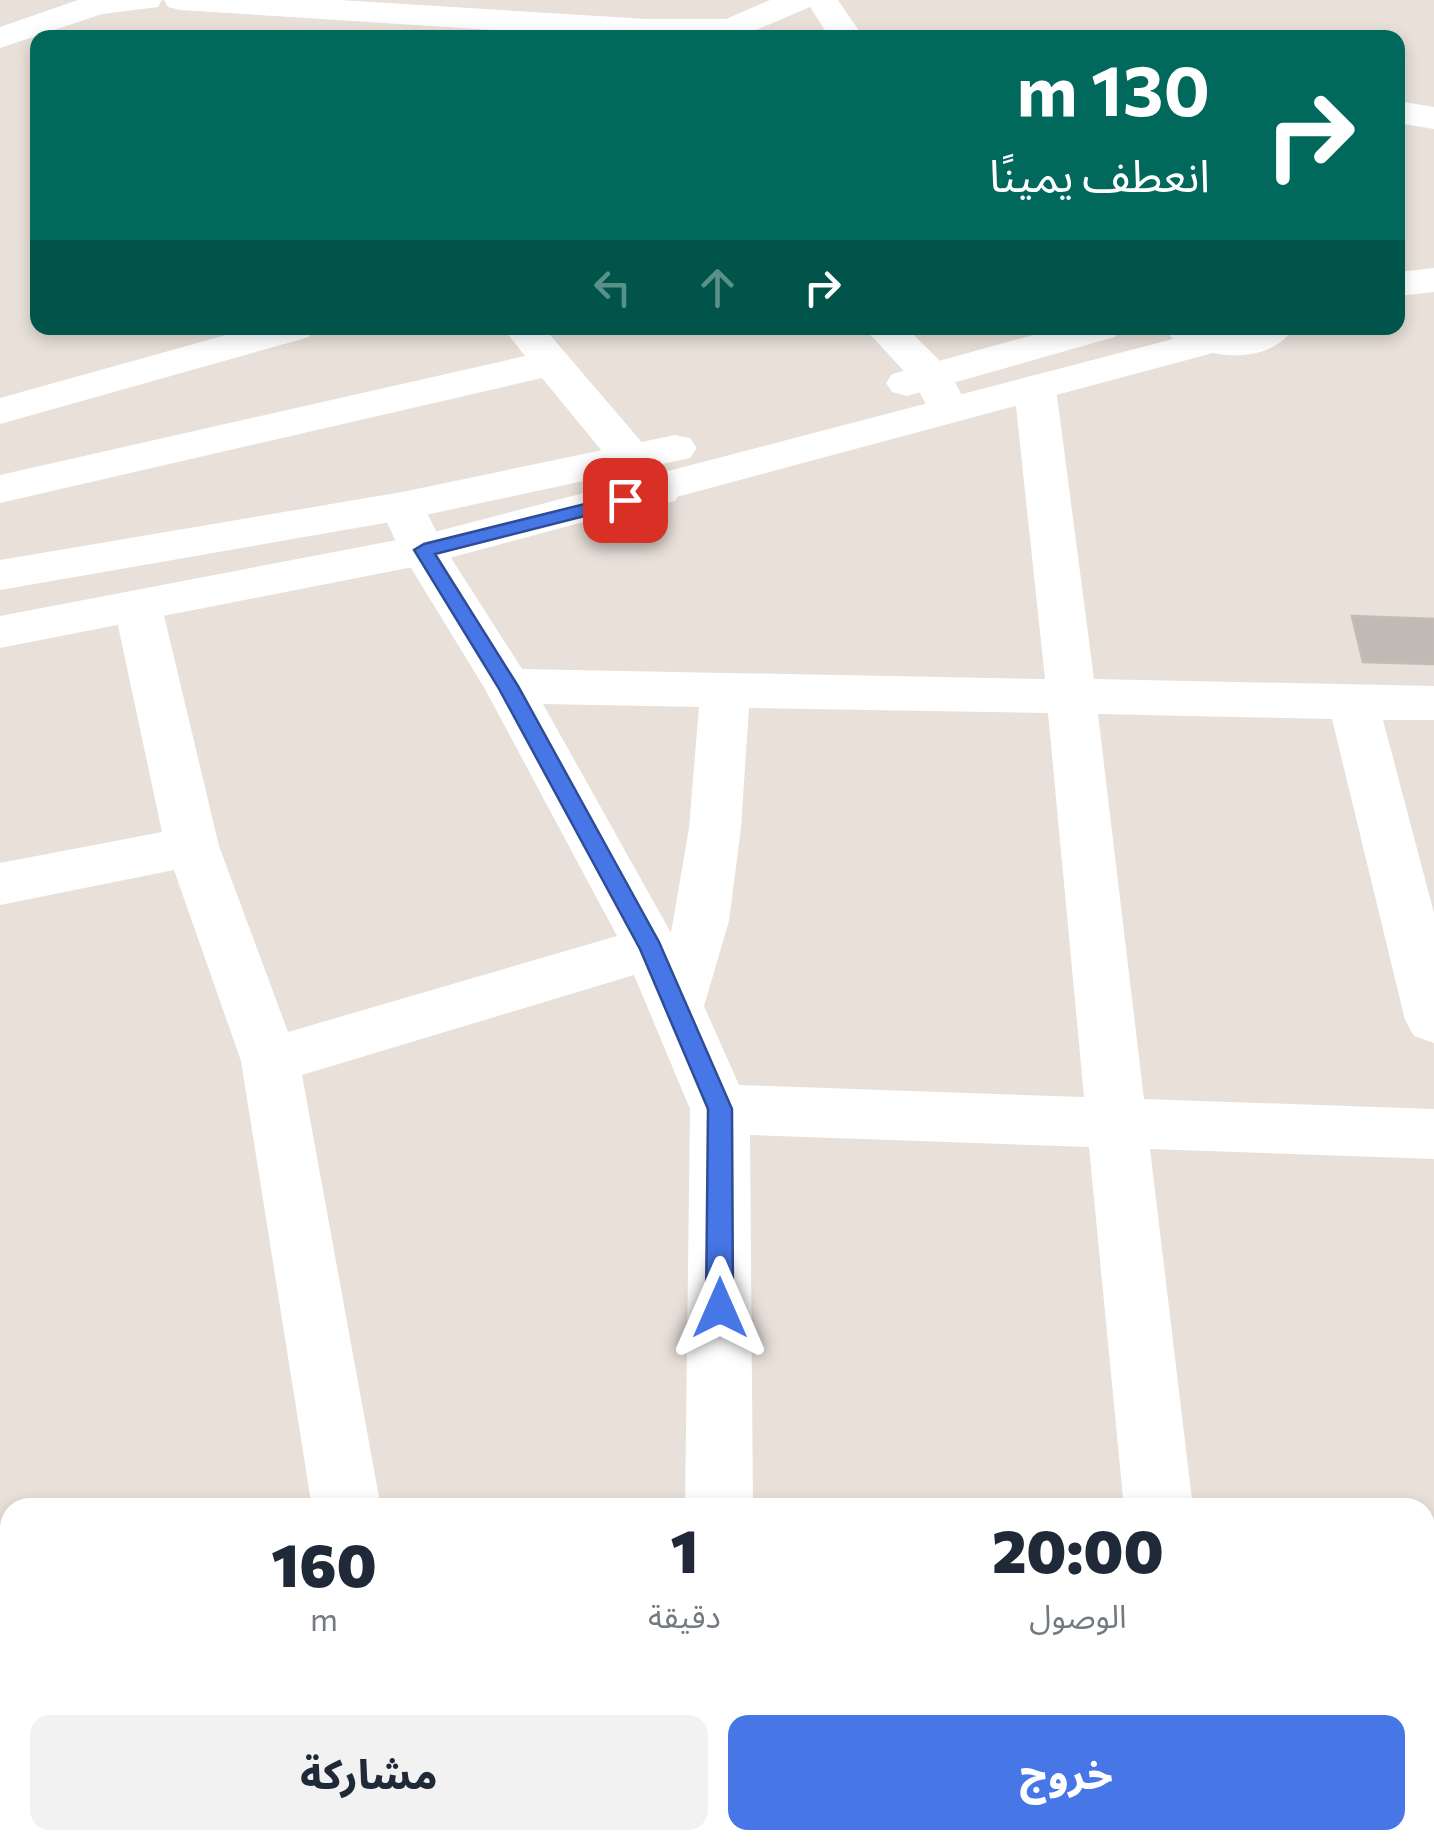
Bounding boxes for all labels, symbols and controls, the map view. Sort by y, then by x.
text: 130 m [1017,45,1210,130]
icon: right [1245,70,1375,200]
text: انعطف يمينًا [989,146,1210,201]
icon: left [585,260,640,315]
icon: ahead [690,260,745,315]
icon: right [795,260,850,315]
pin [583,458,668,543]
icon: arrive [598,473,653,528]
position arrow [668,1256,772,1360]
text: 1 [670,1512,698,1585]
text: 20:00 [992,1512,1164,1585]
text: 160 [271,1526,377,1599]
text: دقيقة [648,1595,721,1635]
text: الوصول [1029,1595,1127,1635]
text: m [310,1598,338,1638]
button: مشاركة [30,1715,708,1830]
button: خروج [728,1715,1405,1830]

